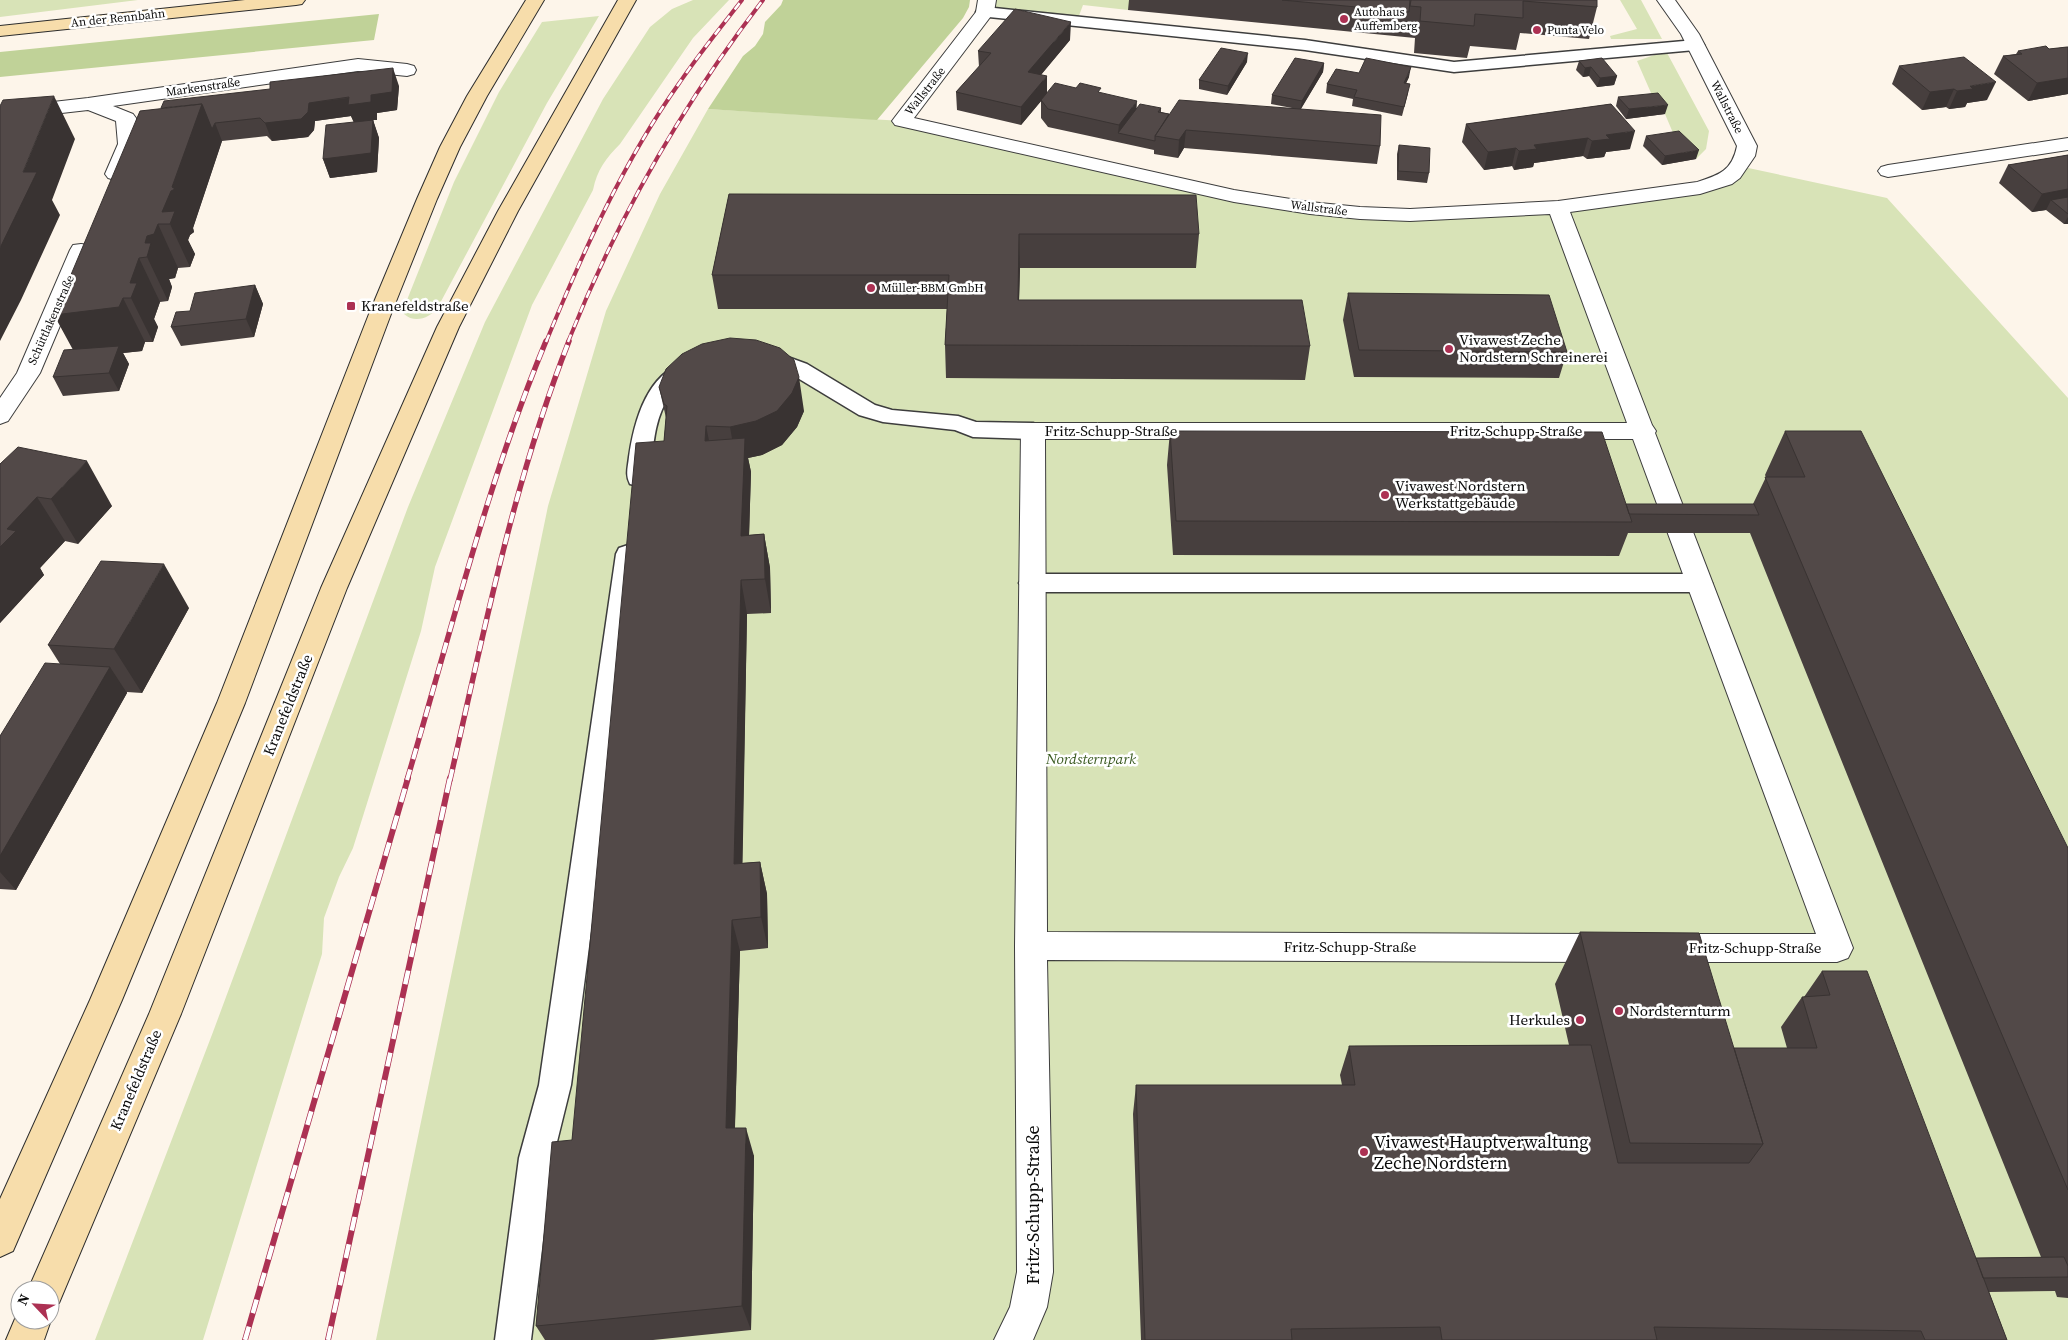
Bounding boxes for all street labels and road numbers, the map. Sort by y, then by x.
street label: An der Rennbahn [70,5,166,31]
street label: Wallstraße [901,63,949,119]
street label: Markenstraße [165,74,241,100]
street label: Wallstraße [1707,78,1747,136]
street label: Wallstraße [1290,197,1348,219]
street label: Schüttlakenstraße [24,273,78,367]
street label: Fritz-Schupp-Straße [1045,420,1178,441]
street label: Fritz-Schupp-Straße [1450,420,1583,441]
street label: Kranefeldstraße [258,651,318,759]
street label: Fritz-Schupp-Straße [1284,936,1417,957]
street label: Fritz-Schupp-Straße [1689,937,1822,958]
street label: Kranefeldstraße [105,1026,166,1133]
street label: Fritz-Schupp-Straße [1020,1125,1045,1285]

